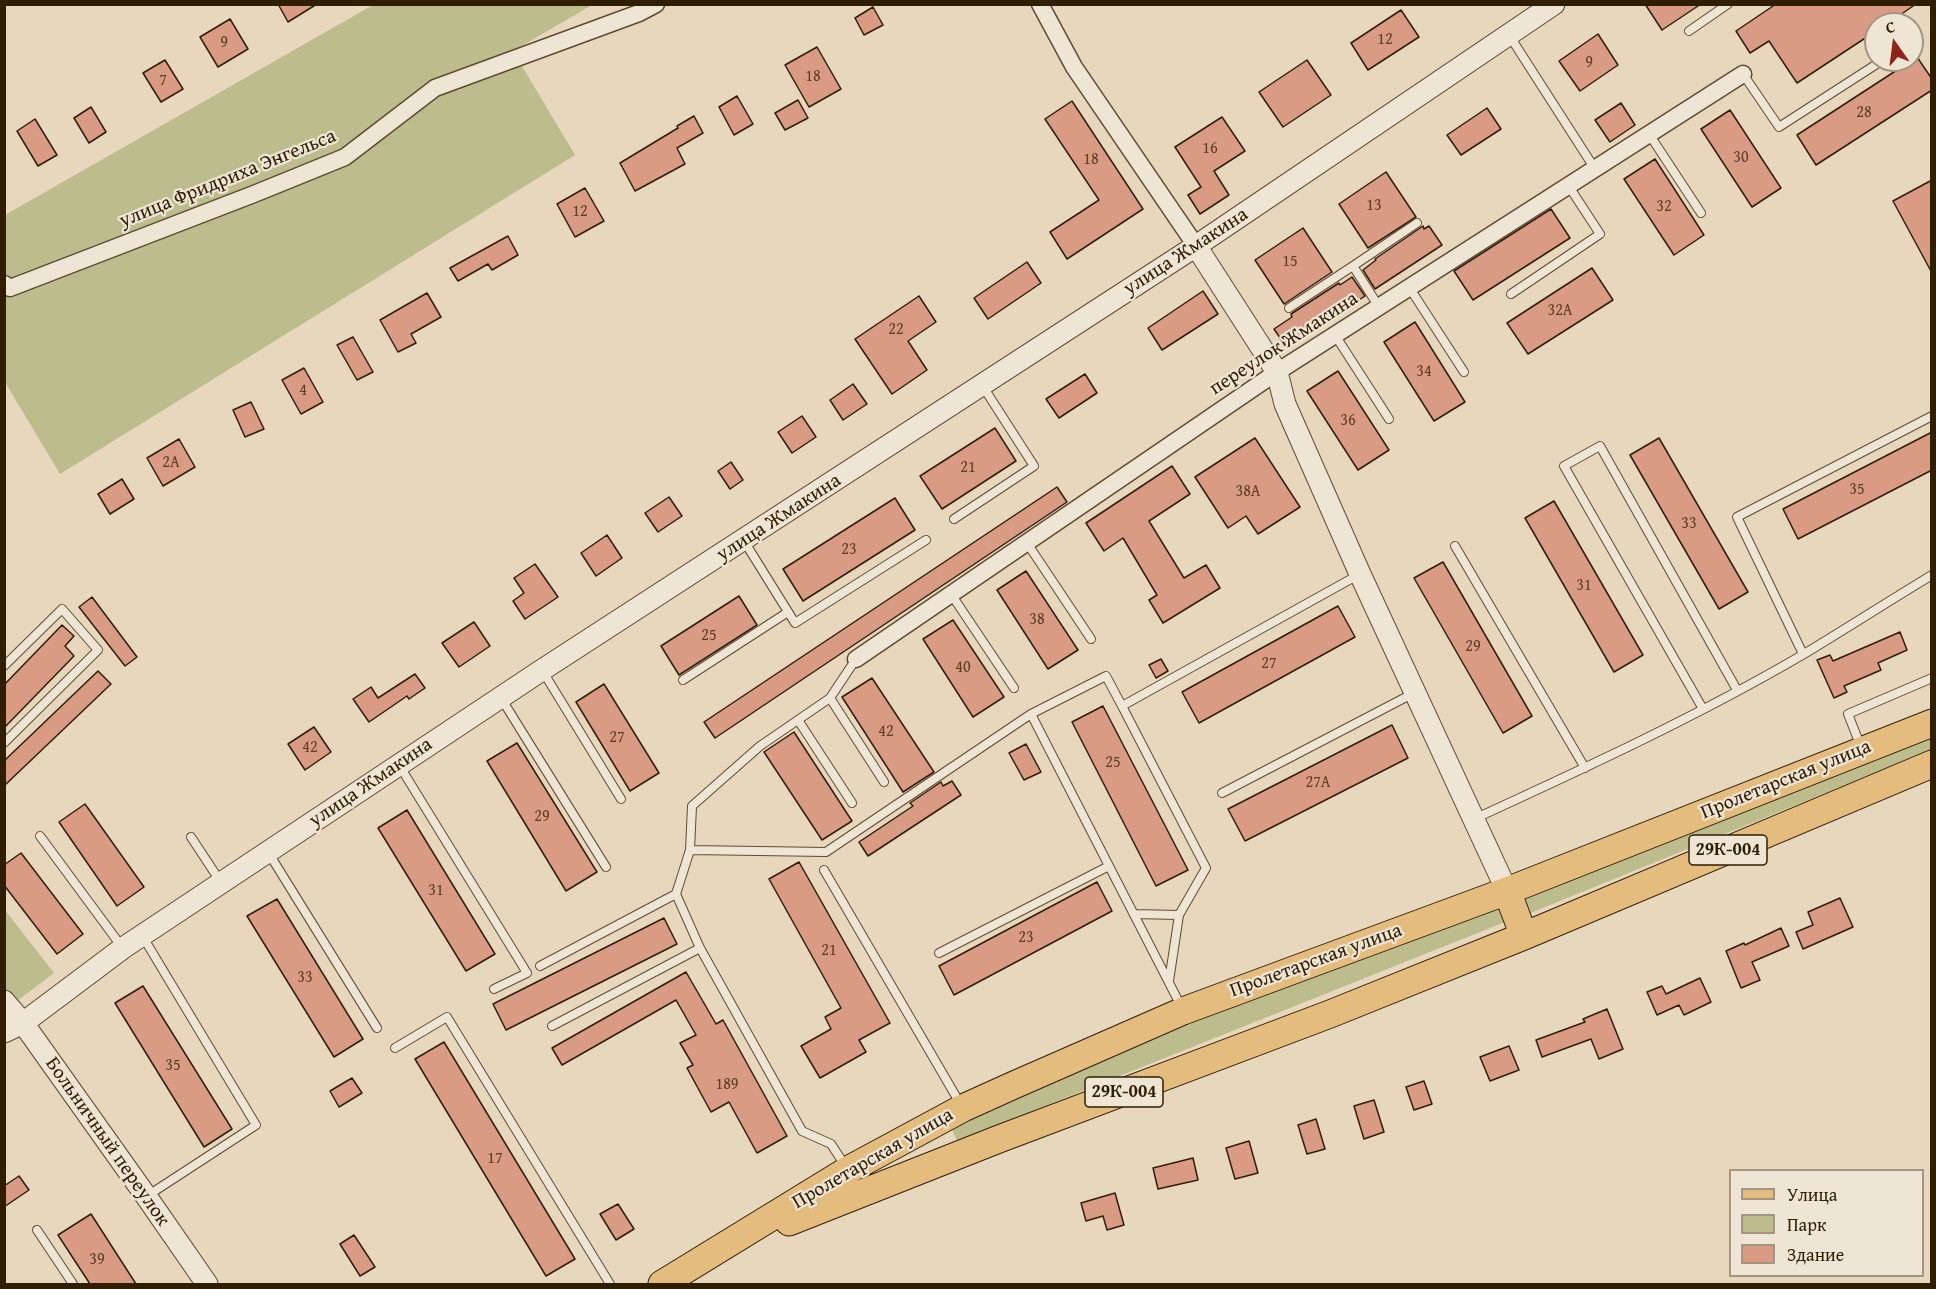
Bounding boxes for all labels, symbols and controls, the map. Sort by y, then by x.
north arrow [1864,12,1924,72]
text: С [1883,14,1897,39]
house number: 12 [1377,30,1393,50]
house number: 9 [220,33,228,53]
house number: 9 [1585,53,1593,73]
house number: 18 [805,67,821,87]
house number: 7 [159,71,167,91]
house number: 28 [1856,103,1872,123]
street label: улица Фридриха Энгельса [116,125,340,233]
house number: 16 [1202,139,1218,159]
house number: 30 [1733,148,1749,168]
house number: 18 [1083,150,1099,170]
house number: 13 [1366,196,1382,216]
house number: 32 [1656,197,1672,217]
house number: 12 [572,202,588,222]
street label: улица Жмакина [1119,203,1253,301]
house number: 15 [1282,252,1298,272]
street label: переулок Жмакина [1205,287,1363,401]
house number: 32А [1547,301,1573,321]
house number: 22 [888,320,904,340]
house number: 34 [1416,362,1432,382]
house number: 4 [299,381,307,401]
house number: 36 [1340,411,1356,431]
house number: 2А [162,453,180,473]
house number: 21 [960,458,976,478]
street label: улица Жмакина [712,469,846,567]
house number: 35 [1849,480,1865,500]
house number: 38А [1235,482,1261,502]
house number: 33 [1681,514,1697,534]
house number: 23 [841,540,857,560]
house number: 31 [1576,576,1592,596]
house number: 38 [1029,610,1045,630]
house number: 25 [701,626,717,646]
house number: 29 [1465,637,1481,657]
house number: 27 [1261,654,1277,674]
house number: 40 [955,658,971,678]
house number: 42 [878,722,894,742]
house number: 27 [609,728,625,748]
street label: улица Жмакина [305,733,437,833]
street label: Пролетарская улица [1697,735,1875,825]
house number: 42 [302,738,318,758]
house number: 25 [1105,753,1121,773]
house number: 27А [1305,773,1331,793]
house number: 29 [534,807,550,827]
road number: 29К-004 [1689,835,1767,865]
house number: 31 [428,881,444,901]
street label: Пролетарская улица [1227,919,1405,1003]
house number: 23 [1018,928,1034,948]
house number: 21 [821,941,837,961]
house number: 33 [297,968,313,988]
street label: Больничный переулок [40,1053,174,1231]
house number: 35 [165,1056,181,1076]
house number: 189 [715,1075,739,1095]
road number: 29К-004 [1085,1077,1163,1107]
street label: Пролетарская улица [788,1103,958,1215]
house number: 17 [487,1149,503,1169]
legend [1729,1169,1924,1277]
text: Улица [1787,1181,1837,1208]
text: Парк [1787,1211,1826,1238]
text: Здание [1787,1241,1844,1268]
house number: 39 [89,1250,105,1270]

